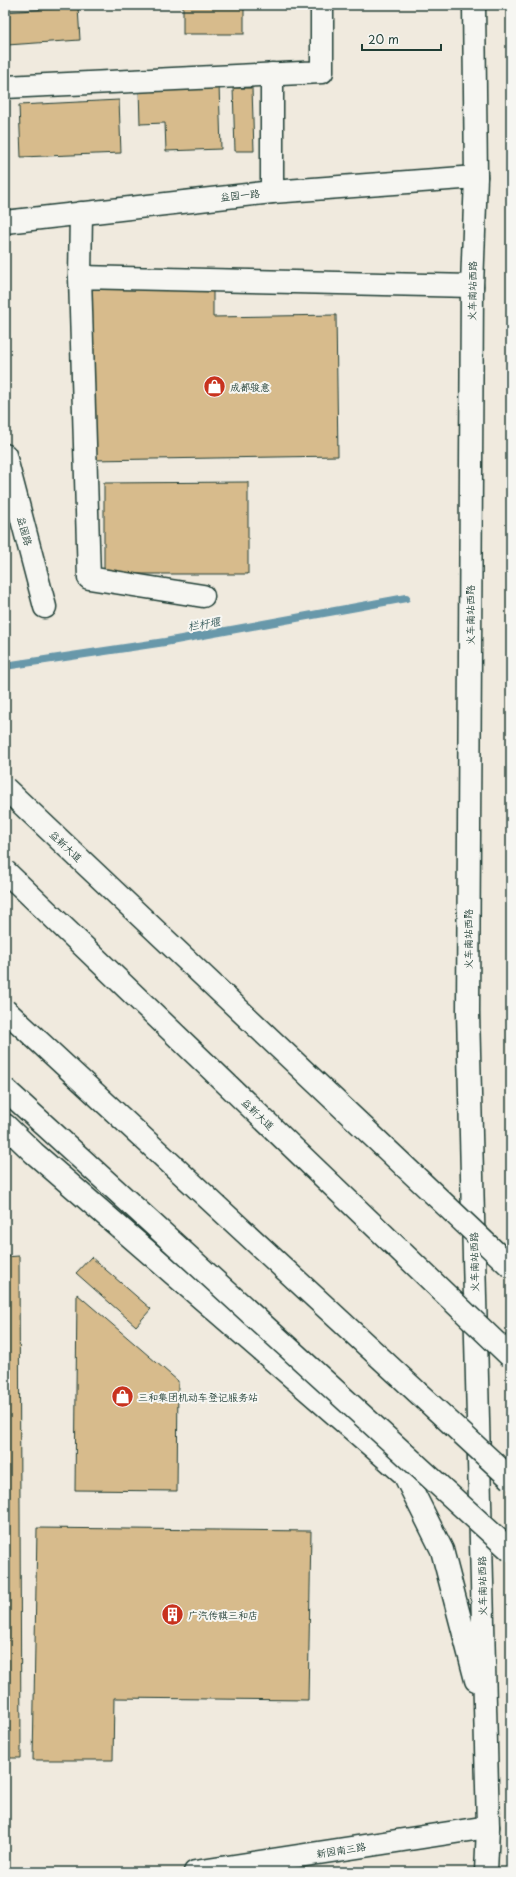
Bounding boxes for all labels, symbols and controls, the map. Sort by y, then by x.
scale bar [362,26,441,52]
text: 20 m [368,30,399,48]
street label: 益园一路 [219,185,261,204]
street label: 火车南站西路 [463,261,480,321]
shop icon: 成都骏意 [201,374,227,400]
place label: 成都骏意 [230,379,270,394]
street label: 益园路 [14,514,37,547]
street label: 火车南站西路 [462,585,477,645]
water label: 栏杆堰 [186,612,224,635]
street label: 益新大道 [47,827,86,865]
street label: 火车南站西路 [460,909,475,969]
street label: 益新大道 [239,1094,278,1133]
street label: 火车南站西路 [465,1232,482,1292]
shop icon: 三和集团机动车登记服务站 [109,1384,135,1410]
place label: 三和集团机动车登记服务站 [138,1389,258,1404]
street label: 火车南站西路 [473,1556,490,1616]
building icon: 广汽传祺三和店 [160,1602,186,1628]
place label: 广汽传祺三和店 [188,1607,258,1622]
street label: 新园南三路 [315,1838,367,1861]

